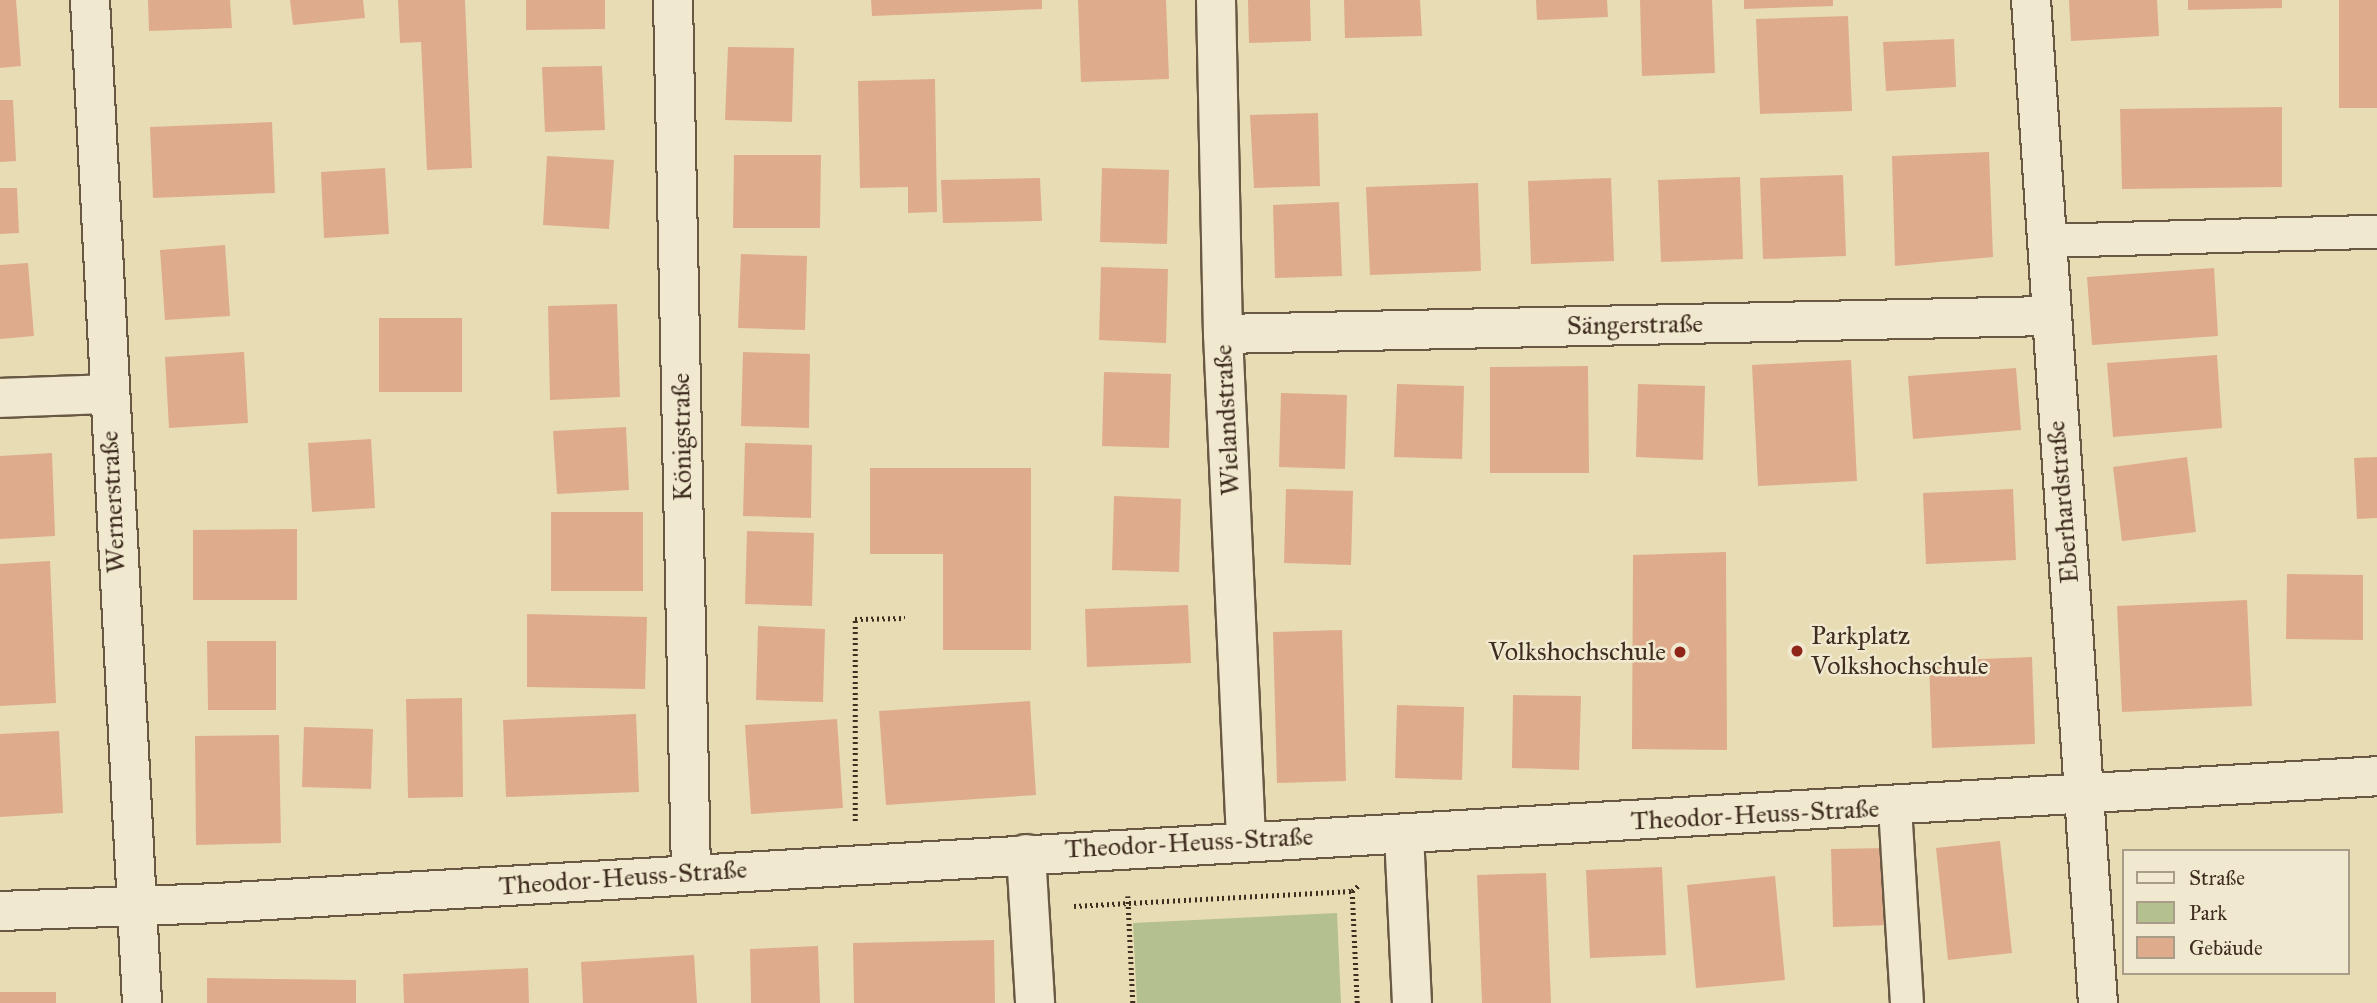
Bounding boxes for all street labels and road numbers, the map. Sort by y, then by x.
street label: Sängerstraße [1567,308,1703,342]
street label: Wielandstraße [1207,344,1247,496]
street label: Königstraße [665,373,699,501]
street label: Eberhardstraße [2040,419,2086,585]
street label: Wernerstraße [94,430,132,574]
street label: Theodor-Heuss-Straße [1630,793,1880,837]
street label: Theodor-Heuss-Straße [1064,821,1314,865]
street label: Theodor-Heuss-Straße [498,854,748,902]

